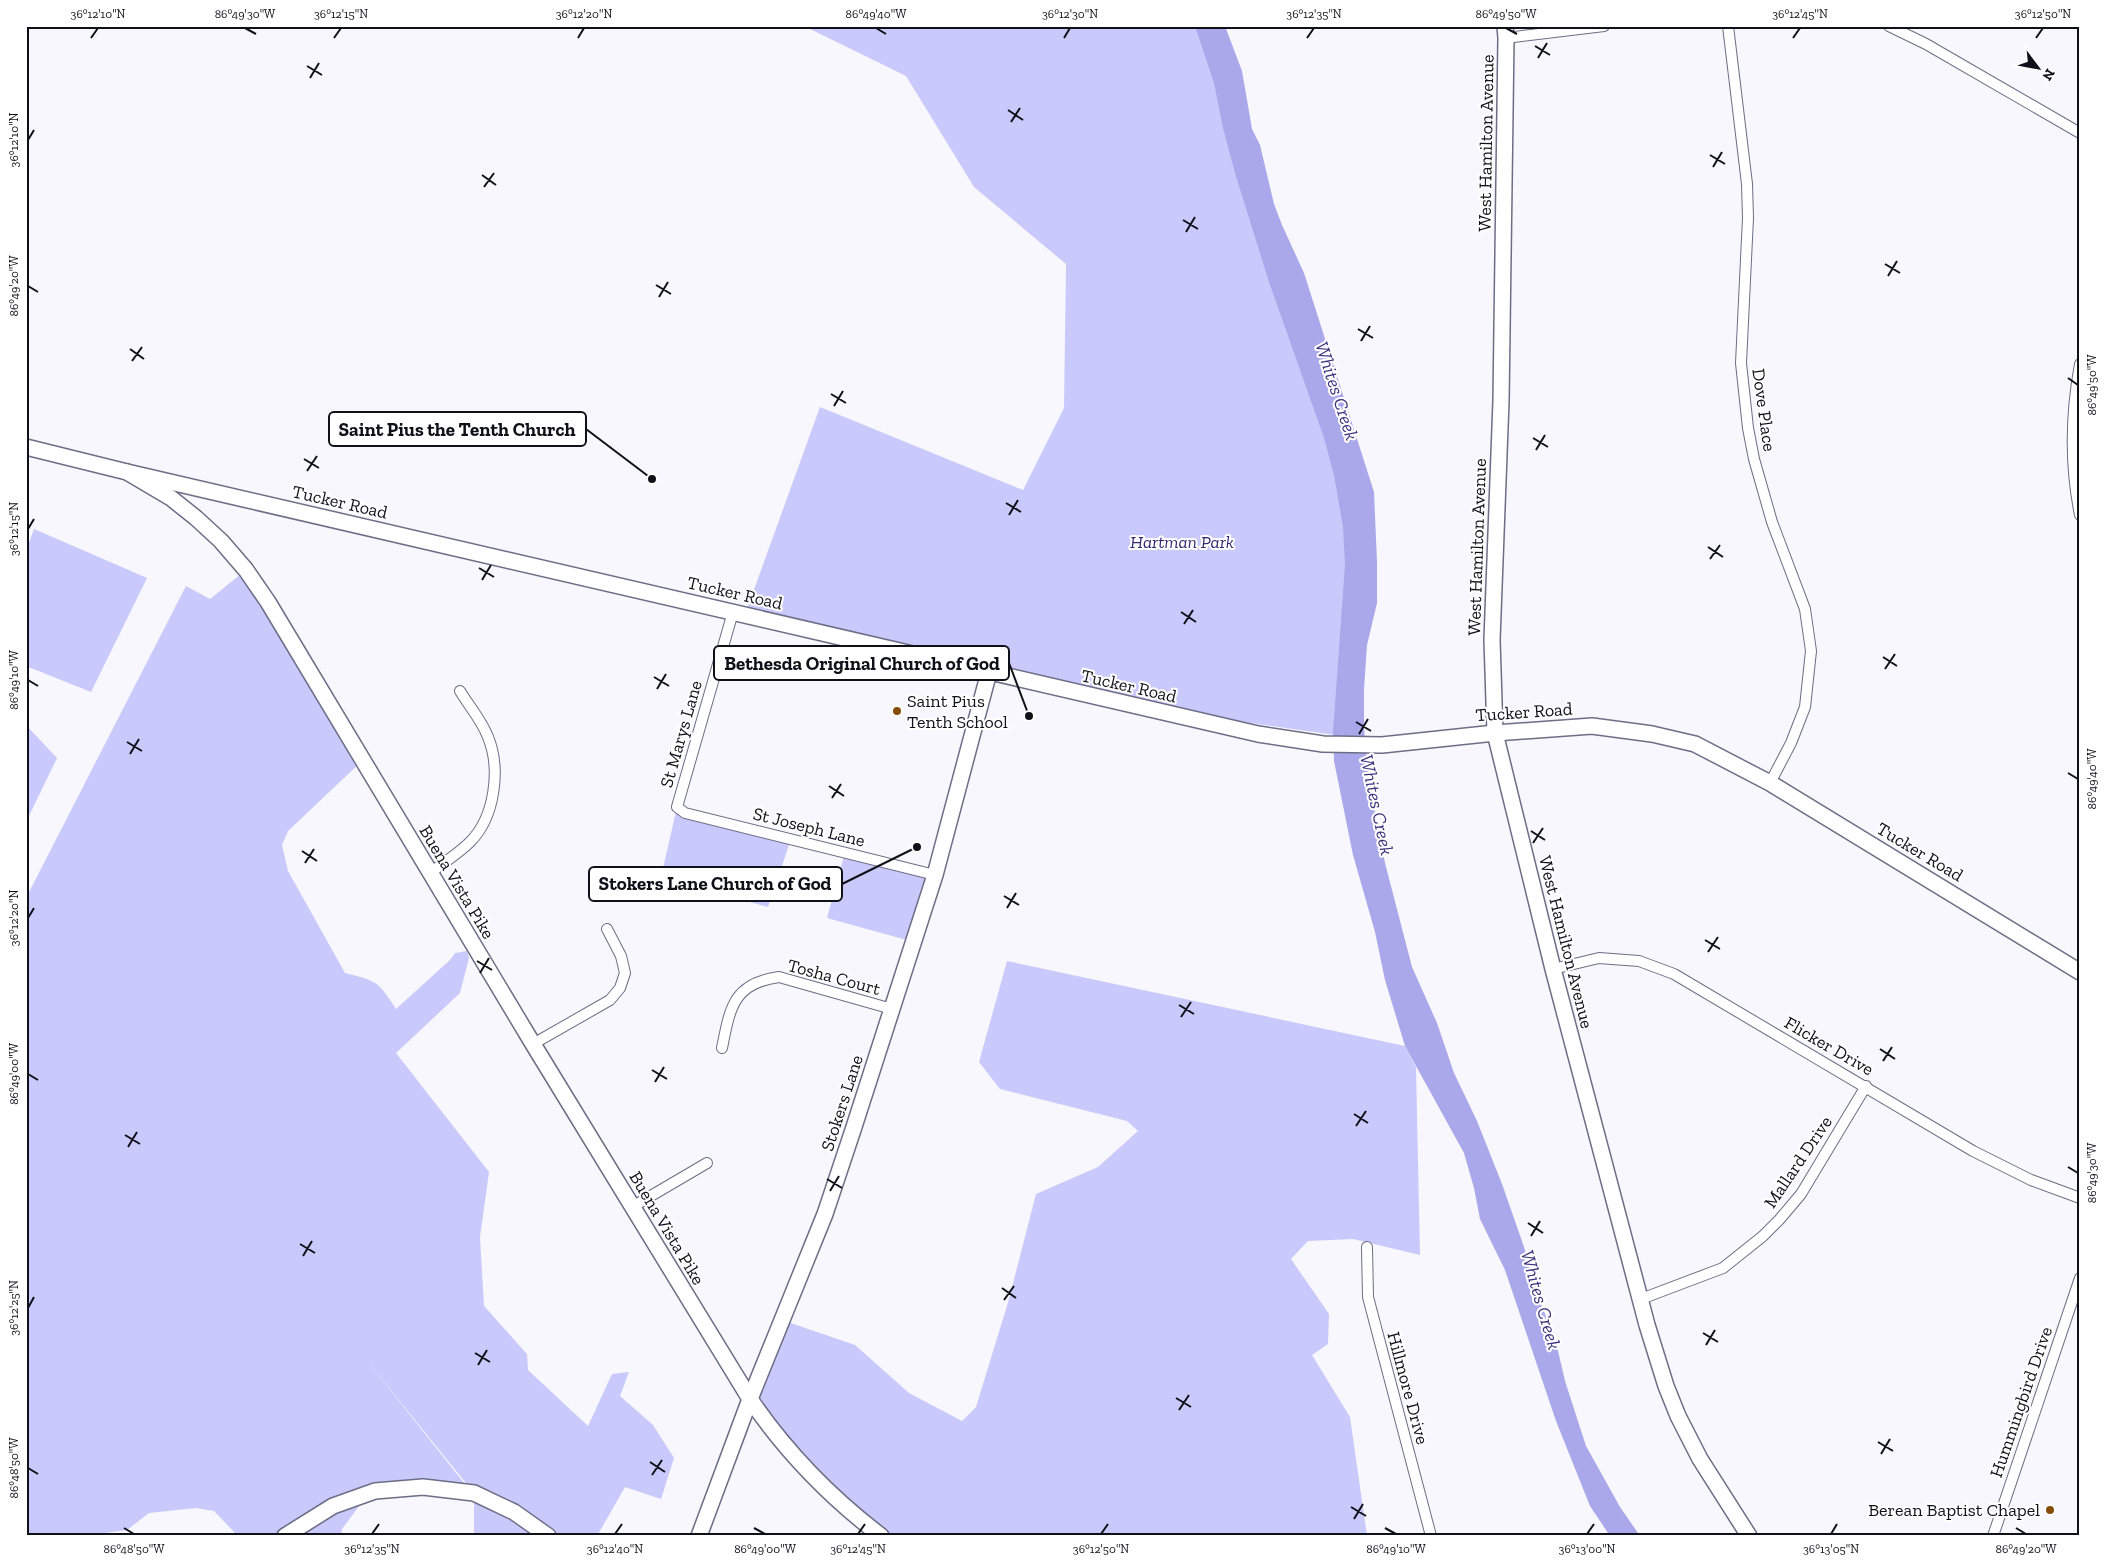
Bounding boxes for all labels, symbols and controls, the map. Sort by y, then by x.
text: 36°12'10"N [71,7,126,21]
text: 86°49'30"W [215,7,276,21]
text: 36°12'15"N [314,7,368,21]
text: 36°12'20"N [556,7,612,21]
text: 86°49'40"W [846,7,907,21]
text: 36°12'30"N [1042,7,1098,21]
text: 36°12'35"N [1286,7,1342,21]
text: 86°49'50"W [1476,7,1537,21]
text: 36°12'45"N [1772,7,1828,21]
text: 36°12'50"N [2015,7,2071,21]
north arrow [2014,42,2064,92]
street label: West Hamilton Avenue [1473,54,1499,232]
text: N [2038,66,2059,84]
text: 36°12'10"N [7,112,21,167]
text: 86°49'20"W [7,255,21,316]
water label: Whites Creek [1310,339,1364,443]
text: 86°49'50"W [2085,354,2099,415]
street label: Dove Place [1747,367,1781,453]
callout: Saint Pius the Tenth Church [329,412,586,446]
text: Saint Pius the Tenth Church [339,418,575,441]
street label: West Hamilton Avenue [1463,458,1491,636]
street label: Tucker Road [290,480,390,524]
text: 36°12'15"N [7,502,21,556]
park label: Hartman Park [1130,531,1234,553]
street label: Tucker Road [685,571,785,615]
callout: Bethesda Original Church of God [714,646,1009,680]
text: 86°49'10"W [7,650,21,710]
text: Bethesda Original Church of God [724,652,1000,675]
street label: Tucker Road [1079,664,1179,708]
street label: St Marys Lane [655,678,707,790]
place label: Saint Pius Tenth School [907,690,1008,733]
street label: Tucker Road [1475,698,1573,726]
marker: Saint Pius Tenth School [891,705,903,717]
text: 86°49'40"W [2085,748,2099,809]
water label: Whites Creek [1355,753,1399,857]
street label: St Joseph Lane [751,802,867,852]
street label: Tucker Road [1873,818,1967,887]
street label: Buena Vista Pike [414,821,500,943]
street label: West Hamilton Avenue [1534,853,1598,1031]
callout: Stokers Lane Church of God [589,867,842,901]
text: Stokers Lane Church of God [599,872,832,895]
text: 36°12'20"N [7,890,21,946]
street label: Tosha Court [785,954,883,1000]
street label: Flicker Drive [1780,1012,1878,1080]
text: 86°49'00"W [7,1042,21,1105]
street label: Stokers Lane [816,1052,868,1154]
street label: Mallard Drive [1759,1112,1837,1212]
text: 86°49'30"W [2085,1142,2099,1203]
street label: Buena Vista Pike [624,1167,710,1289]
water label: Whites Creek [1516,1248,1566,1352]
text: 36°12'25"N [7,1280,21,1336]
street label: Hummingbird Drive [1985,1324,2057,1480]
street label: Hillmore Drive [1382,1329,1434,1447]
text: 86°48'50"W [7,1437,21,1499]
place label: Berean Baptist Chapel [1868,1499,2040,1521]
marker: Berean Baptist Chapel [2044,1504,2056,1516]
text: 86°48'50"W [103,1542,165,1556]
text: 36°12'35"N [344,1542,400,1556]
text: 36°12'40"N [587,1542,643,1556]
text: 86°49'00"W [734,1542,797,1556]
text: 36°12'45"N [830,1542,886,1556]
text: 36°12'50"N [1073,1542,1129,1556]
text: 86°49'10"W [1366,1542,1426,1556]
text: 36°13'00"N [1559,1542,1616,1556]
text: 36°13'05"N [1803,1542,1859,1556]
text: 86°49'20"W [1996,1542,2057,1556]

